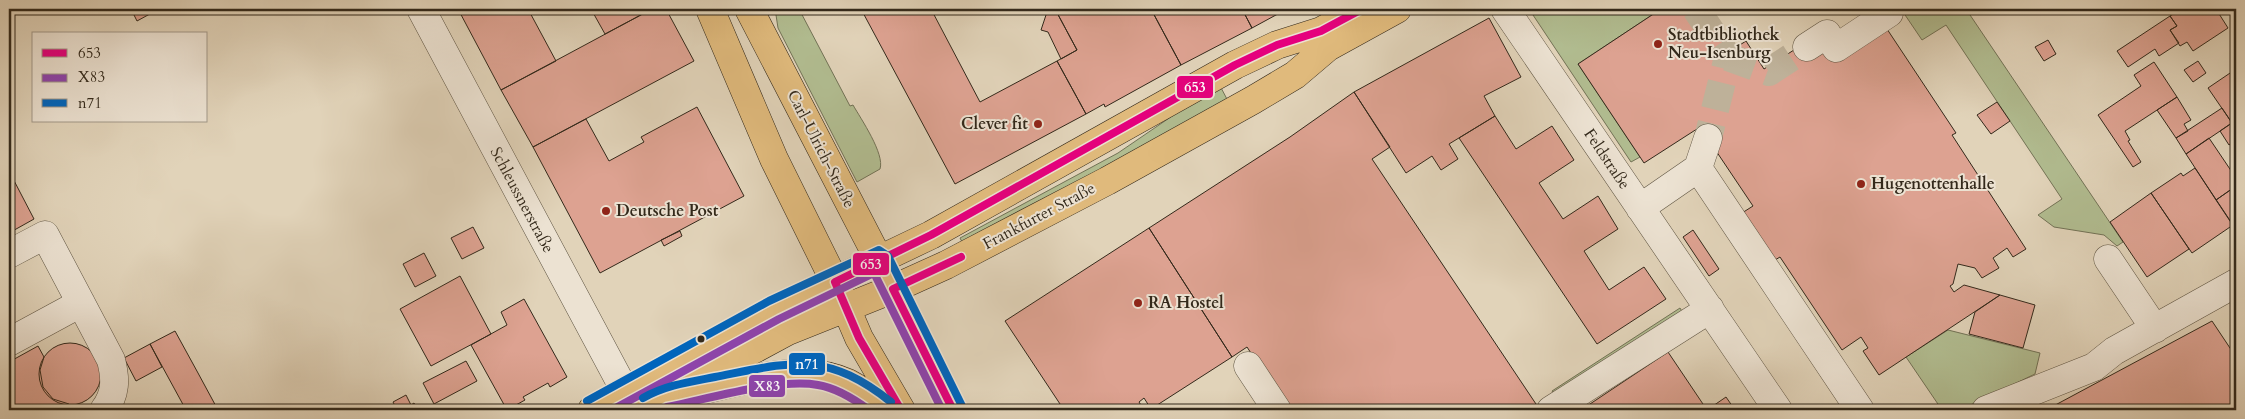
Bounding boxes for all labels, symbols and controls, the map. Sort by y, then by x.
place label: Stadtbibliothek Neu-Isenburg [1668,24,1779,64]
legend [32,32,208,122]
marker: Stadtbibliothek Neu-Isenburg [1652,38,1664,50]
text: 653 [78,43,101,63]
text: X83 [78,67,105,87]
line badge: 653 [1176,75,1214,99]
text: 653 [1184,78,1206,97]
street label: Carl-Ulrich-Straße [782,86,860,212]
text: n71 [78,93,102,113]
place label: Clever fit [961,113,1028,135]
marker: Clever fit [1032,118,1044,130]
street label: Feldstraße [1579,124,1635,194]
street label: Schleussnerstraße [485,143,559,257]
place label: Hugenottenhalle [1871,173,1995,195]
street label: Frankfurter Straße [979,177,1099,255]
marker: Hugenottenhalle [1855,178,1867,190]
place label: Deutsche Post [616,200,719,222]
marker: Deutsche Post [600,205,612,217]
line badge: 653 [852,252,890,276]
text: 653 [860,255,882,274]
place label: RA Hostel [1148,292,1224,314]
marker: RA Hostel [1132,297,1144,309]
unlabelled marker [696,334,706,344]
line badge: n71 [788,352,826,376]
text: n71 [795,355,819,374]
line badge: X83 [748,374,786,398]
text: X83 [754,377,780,396]

